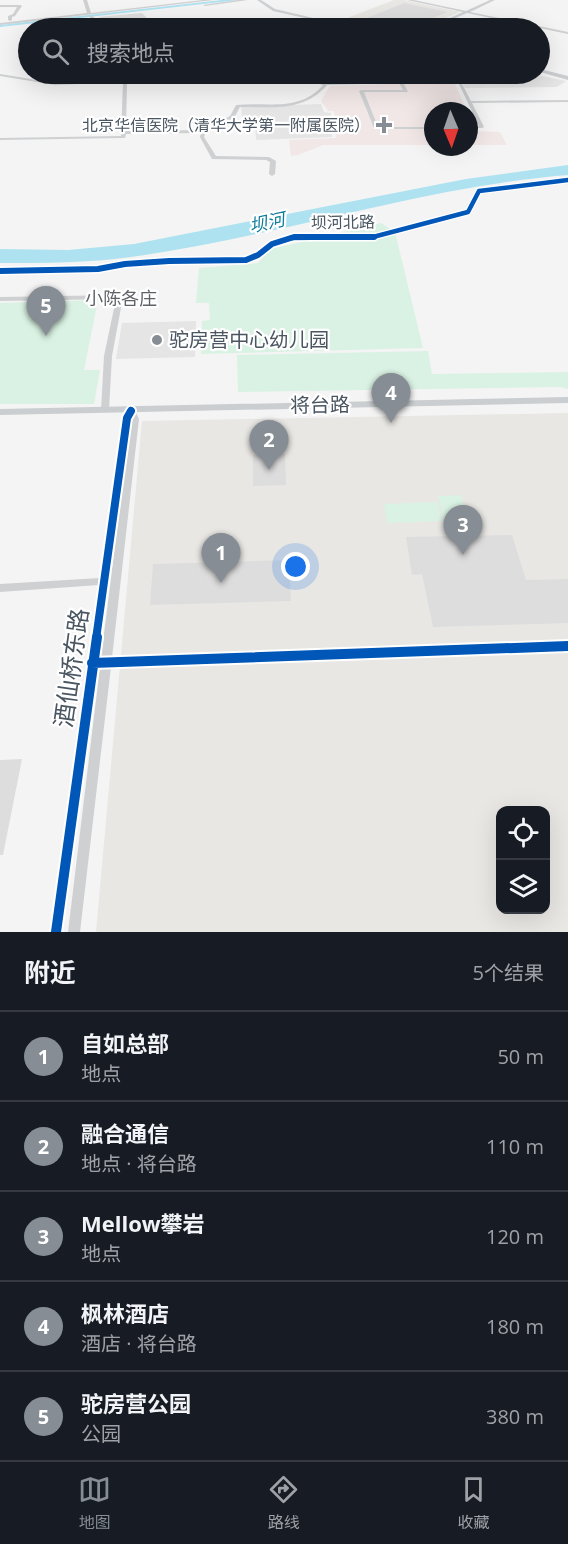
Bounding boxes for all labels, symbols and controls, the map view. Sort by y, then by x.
search box [18,18,550,84]
icon: search [39,35,72,68]
text: 搜索地点 [87,37,175,67]
north arrow [424,102,478,156]
place label: 北京华信医院（清华大学第一附属医院） [82,114,370,136]
marker: 北京华信医院（清华大学第一附属医院） [375,116,393,134]
water label: 坝河 [247,206,290,238]
street label: 坝河北路 [311,210,375,234]
pin: 5 [26,286,66,336]
district label: 小陈各庄 [85,286,157,310]
place label: 驼房营中心幼儿园 [169,326,329,353]
marker: 驼房营中心幼儿园 [150,333,164,347]
pin: 4 [372,374,410,423]
street label: 将台路 [290,390,350,419]
pin: 2 [250,420,288,470]
pin: 3 [444,506,482,555]
pin: 1 [202,534,240,583]
your location [281,552,310,581]
street label: 酒仙桥东路 [46,606,95,730]
map controls [496,806,550,914]
button: locate [496,806,550,860]
button: layers [496,860,550,914]
text: 附近 [24,954,76,990]
text: 5个结果 [473,959,544,986]
text: 自如总部 [81,1028,169,1058]
text: 1 [38,1043,49,1070]
text: 50 m [497,1043,544,1070]
text: 地点 [81,1060,121,1087]
text: 融合通信 [81,1118,169,1148]
text: 2 [38,1133,49,1160]
text: 110 m [486,1133,544,1160]
text: 地点 · 将台路 [81,1150,197,1177]
text: Mellow攀岩 [81,1208,205,1238]
text: 3 [38,1223,49,1250]
text: 120 m [486,1223,544,1250]
text: 地点 [81,1240,121,1267]
text: 枫林酒店 [81,1298,169,1328]
text: 4 [38,1313,49,1340]
text: 180 m [486,1313,544,1340]
text: 酒店 · 将台路 [81,1330,197,1357]
text: 驼房营公园 [81,1388,191,1418]
text: 5 [38,1403,49,1430]
text: 380 m [486,1403,544,1430]
text: 公园 [81,1420,121,1447]
tab: 地图 [78,1473,111,1533]
tab: 路线 [267,1473,300,1533]
tab: 收藏 [457,1473,490,1533]

